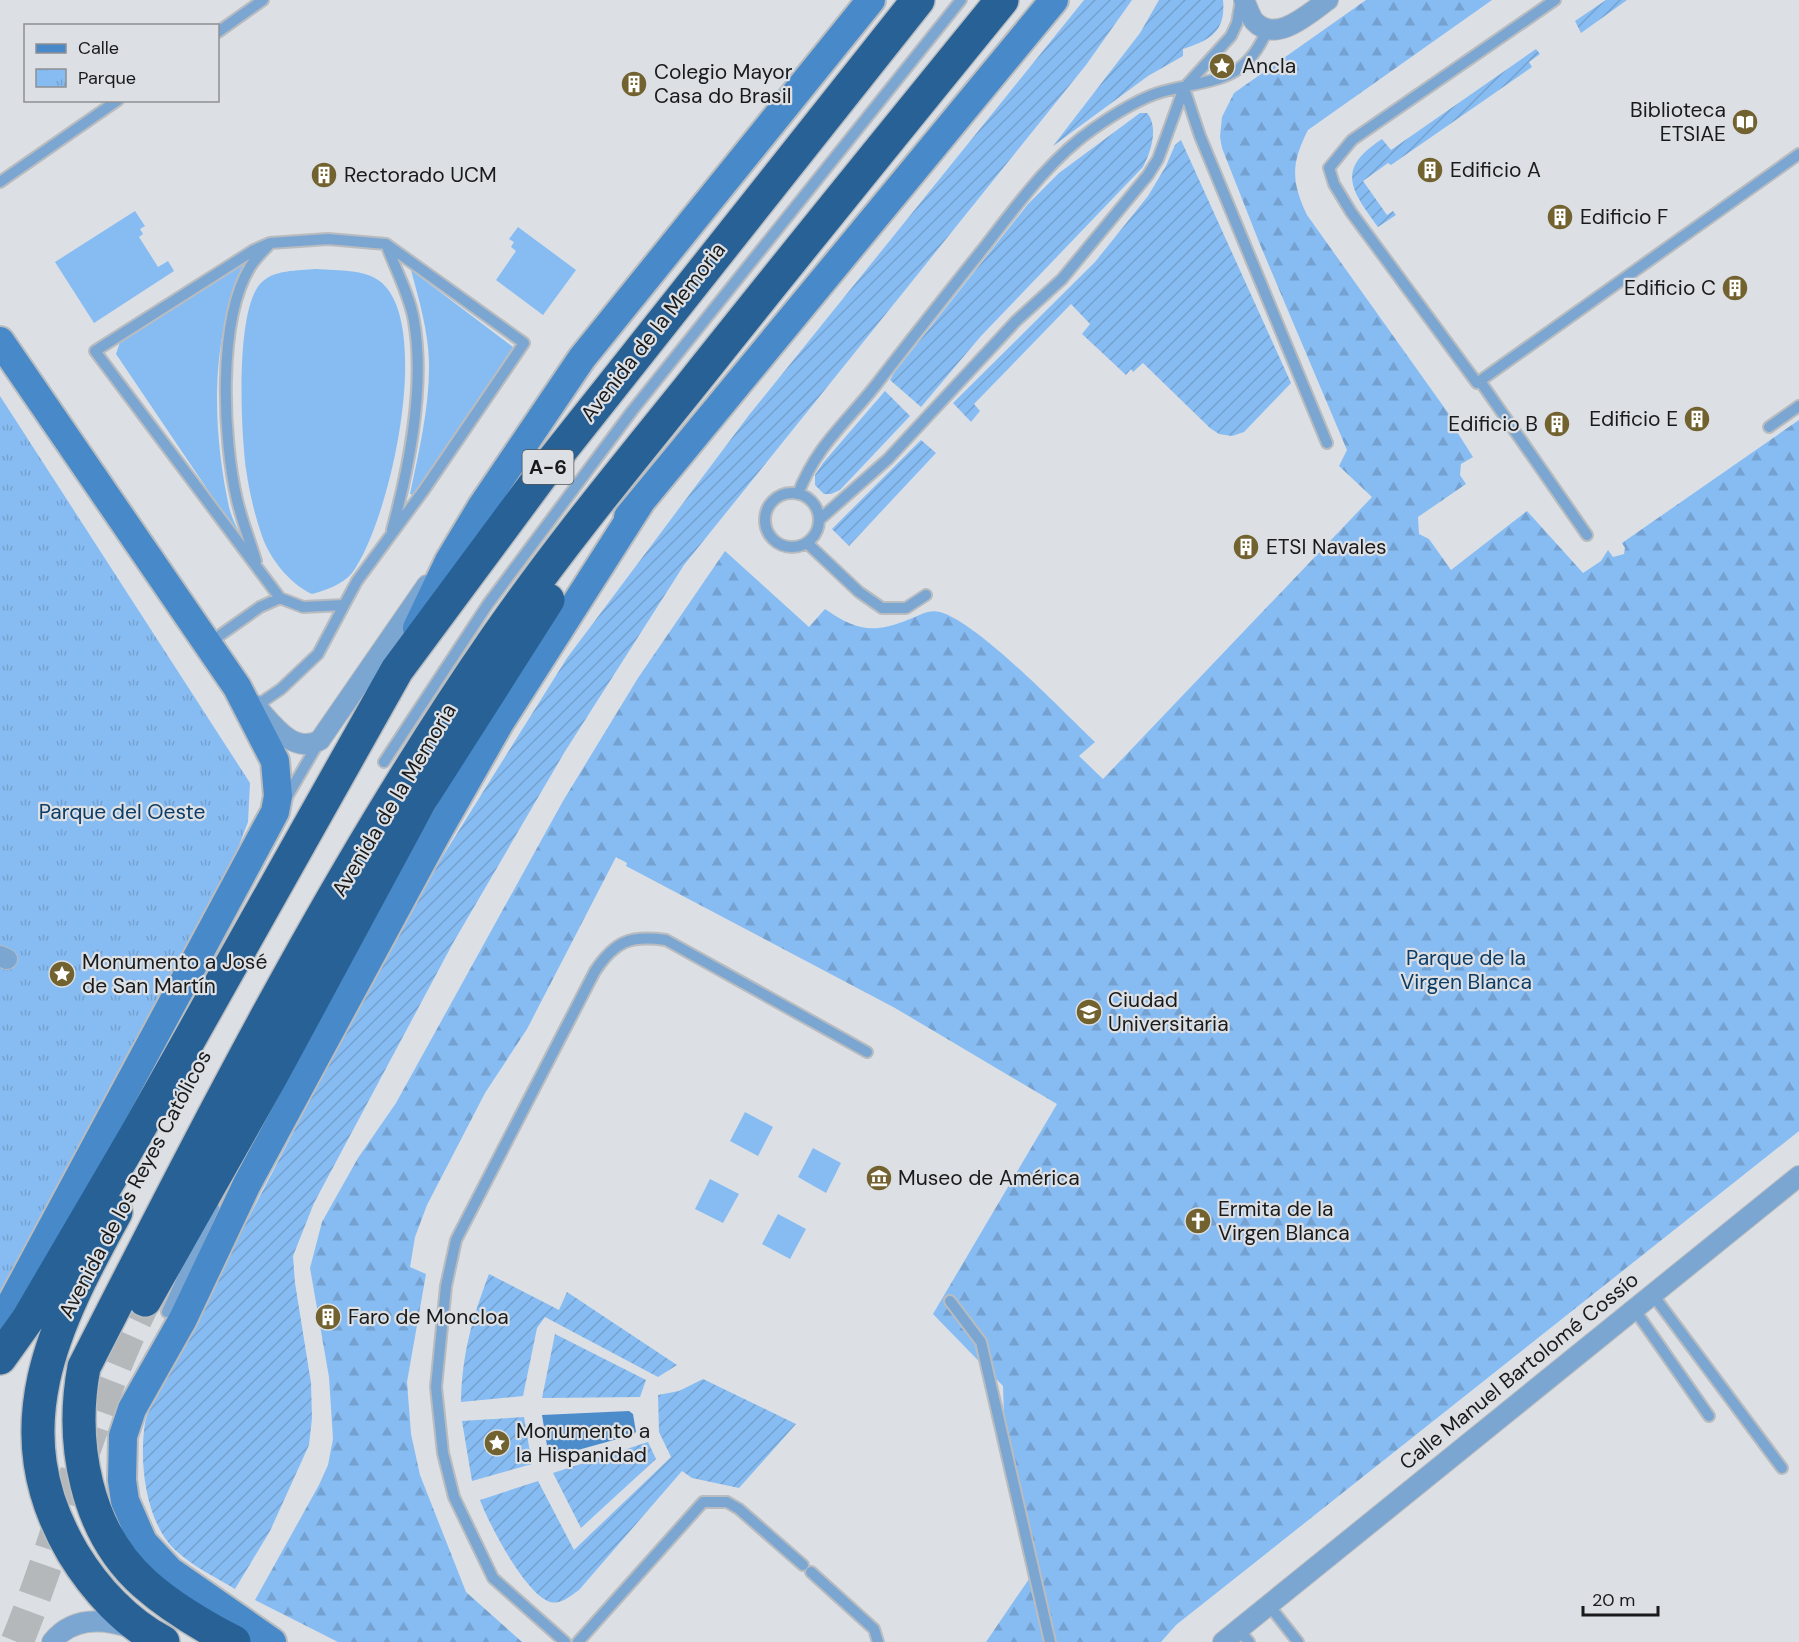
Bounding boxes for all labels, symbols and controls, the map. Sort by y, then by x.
legend [24,24,219,102]
text: Calle [78,36,119,60]
place icon: Ancla [1207,51,1237,81]
place label: Ancla [1242,52,1296,80]
place label: Colegio Mayor Casa do Brasil [654,58,793,110]
text: Parque [78,66,136,90]
building icon: Colegio Mayor Casa do Brasil [619,69,649,99]
place label: Biblioteca ETSIAE [1630,96,1726,148]
library icon: Biblioteca ETSIAE [1730,107,1760,137]
building icon: Edificio A [1415,155,1445,185]
place label: Edificio A [1450,156,1541,184]
building icon: Rectorado UCM [309,160,339,190]
place label: Rectorado UCM [344,161,497,189]
building icon: Edificio F [1545,202,1575,232]
place label: Edificio F [1580,203,1668,231]
street label: Avenida de la Memoria [574,237,732,427]
building icon: Edificio C [1720,273,1750,303]
place label: Edificio C [1624,274,1716,302]
building icon: Edificio E [1682,404,1712,434]
place label: Edificio E [1589,405,1678,433]
building icon: Edificio B [1542,409,1572,439]
place label: Edificio B [1448,410,1538,438]
road number: A-6 [522,450,574,484]
building icon: ETSI Navales [1231,532,1261,562]
place label: ETSI Navales [1266,533,1387,561]
street label: Avenida de la Memoria [325,699,463,901]
park label: Parque del Oeste [39,798,205,826]
park label: Parque de la Virgen Blanca [1400,944,1532,996]
place label: Monumento a José de San Martín [82,948,267,1000]
place icon: Monumento a José de San Martín [47,959,77,989]
place label: Ciudad Universitaria [1108,986,1229,1038]
school or university icon: Ciudad Universitaria [1074,997,1104,1027]
street label: Avenida de los Reyes Católicos [52,1045,218,1323]
museum icon: Museo de América [864,1163,894,1193]
place label: Museo de América [898,1164,1080,1192]
place label: Ermita de la Virgen Blanca [1218,1195,1350,1247]
church icon: Ermita de la Virgen Blanca [1183,1206,1213,1236]
street label: Calle Manuel Bartolomé Cossío [1394,1266,1644,1476]
building icon: Faro de Moncloa [313,1302,343,1332]
place label: Faro de Moncloa [348,1303,509,1331]
place label: Monumento a la Hispanidad [516,1417,650,1469]
place icon: Monumento a la Hispanidad [482,1428,512,1458]
scale bar [1583,1579,1658,1617]
text: 20 m [1592,1588,1635,1612]

